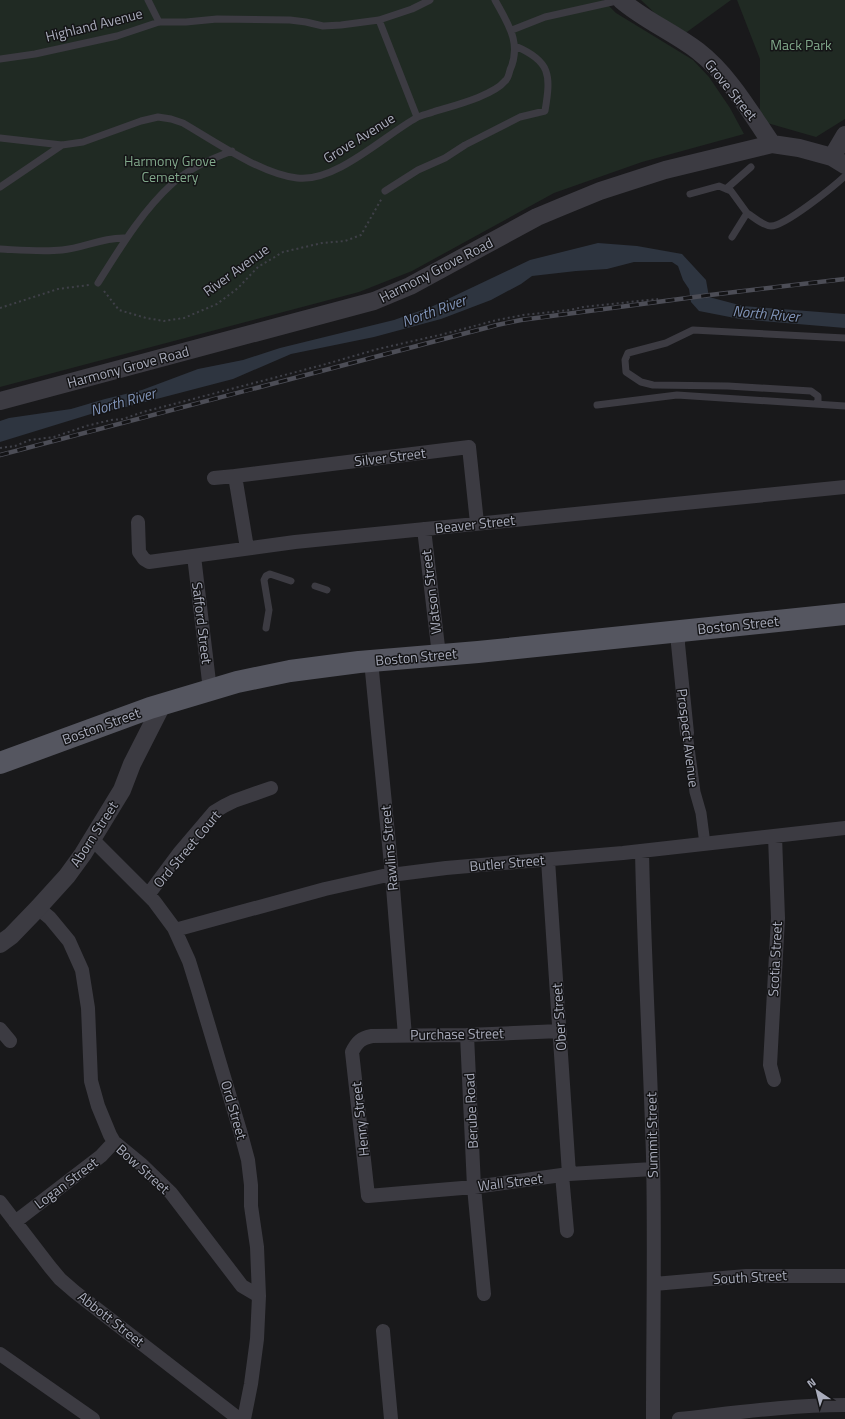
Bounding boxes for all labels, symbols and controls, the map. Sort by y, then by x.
street label: Highland Avenue [43,2,145,47]
park label: Mack Park [770,34,832,55]
street label: Grove Street [700,55,763,125]
street label: Grove Avenue [319,107,399,168]
park label: Harmony Grove Cemetery [124,150,216,187]
street label: Harmony Grove Road [375,232,496,307]
street label: River Avenue [198,238,273,301]
water label: North River [398,288,471,333]
water label: North River [732,299,803,328]
street label: Harmony Grove Road [65,340,191,393]
water label: North River [88,381,160,422]
street label: Silver Street [353,442,427,471]
street label: Beaver Street [434,509,516,538]
street label: Watson Street [415,549,446,635]
street label: Safford Street [187,581,218,665]
street label: Boston Street [696,610,780,639]
street label: Boston Street [374,642,458,671]
street label: Prospect Avenue [672,687,705,788]
street label: Boston Street [59,702,143,749]
street label: Aborn Street [64,797,123,871]
street label: Rawlins Street [374,804,403,892]
street label: Ord Street Court [148,805,225,892]
street label: Butler Street [469,849,545,876]
street label: Scotia Street [762,921,787,997]
street label: Ober Street [546,982,571,1052]
street label: Purchase Street [410,1022,504,1045]
street label: Berube Road [458,1073,483,1149]
street label: Ord Street [216,1078,253,1142]
street label: Henry Street [345,1081,374,1157]
street label: Summit Street [640,1092,663,1178]
street label: Bow Street [112,1139,175,1198]
street label: Logan Street [29,1152,102,1214]
street label: Wall Street [476,1167,543,1196]
street label: South Street [712,1264,788,1289]
street label: Abbott Street [74,1286,149,1351]
north arrow [797,1371,837,1411]
text: N [804,1374,819,1392]

